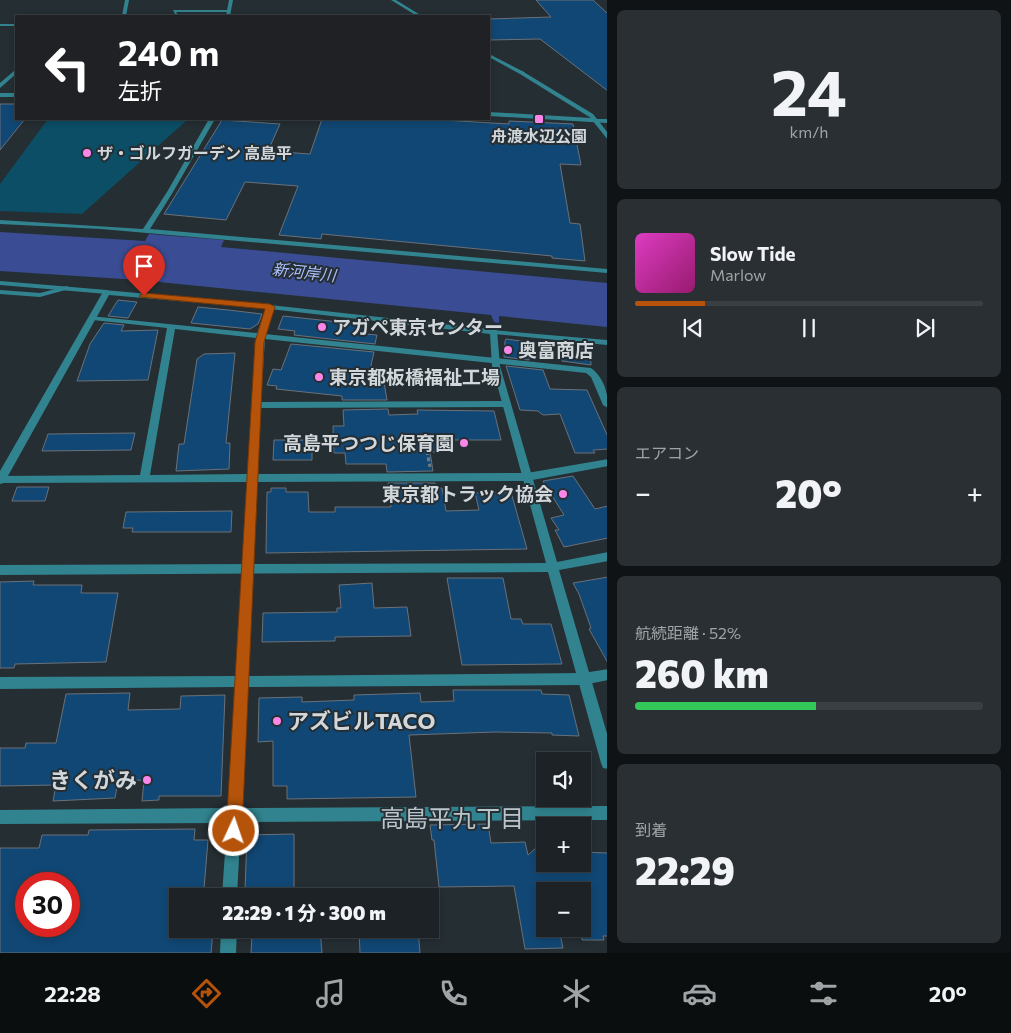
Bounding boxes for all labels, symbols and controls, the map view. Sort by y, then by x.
text: 240 m [118,30,219,73]
icon: left [35,35,100,100]
text: 24 [771,50,847,129]
text: 左折 [118,77,162,104]
marker: 舟渡水辺公園 [533,113,545,125]
text: km/h [790,122,828,141]
place label: 舟渡水辺公園 [491,126,587,145]
place label: ザ・ゴルフガーデン 高島平 [97,143,292,162]
marker: ザ・ゴルフガーデン 高島平 [81,147,93,159]
text: Slow Tide [710,242,796,265]
pin [123,245,165,296]
icon: arrive [130,252,158,280]
water label: 新河岸川 [271,259,339,285]
text: Marlow [710,265,766,284]
icon: previous [679,314,707,342]
icon: pause [795,314,823,342]
icon: next [911,314,939,342]
place label: アガペ東京センター [332,315,503,338]
marker: アガペ東京センター [316,321,328,333]
place label: 奥富商店 [518,338,594,361]
marker: 奥富商店 [502,344,514,356]
place label: 東京都板橋福祉工場 [329,365,500,388]
marker: 東京都板橋福祉工場 [313,371,325,383]
place label: 高島平つつじ保育園 [283,431,454,454]
marker: 高島平つつじ保育園 [458,437,470,449]
text: エアコン [635,443,699,462]
text: 20° [775,469,842,516]
text: − [635,475,651,509]
text: + [967,475,983,509]
place label: 東京都トラック協会 [382,482,553,505]
marker: 東京都トラック協会 [557,488,569,500]
text: 航続距離 · 52% [635,623,741,642]
text: 260 km [635,649,769,696]
place label: アズビルTACO [287,707,436,734]
marker: アズビルTACO [271,715,283,727]
map controls [536,752,591,937]
button: sound [536,752,591,807]
place label: きくがみ [49,766,137,793]
marker: きくがみ [141,774,153,786]
district label: 高島平九丁目 [380,803,524,832]
position arrow [207,804,259,856]
button: + [536,817,591,872]
text: 到着 [635,820,667,839]
text: 22:29 [635,846,735,893]
speed limit sign: 30 [15,872,80,937]
button: − [536,882,591,937]
text: 22:29 · 1 分 · 300 m [222,901,386,924]
icon: directions [189,976,224,1011]
icon: music [313,976,348,1011]
icon: phone [436,976,471,1011]
icon: climate [559,976,594,1011]
icon: car [682,976,717,1011]
icon: filters [806,976,841,1011]
text: 22:28 [44,980,101,1007]
text: 20° [929,980,967,1007]

